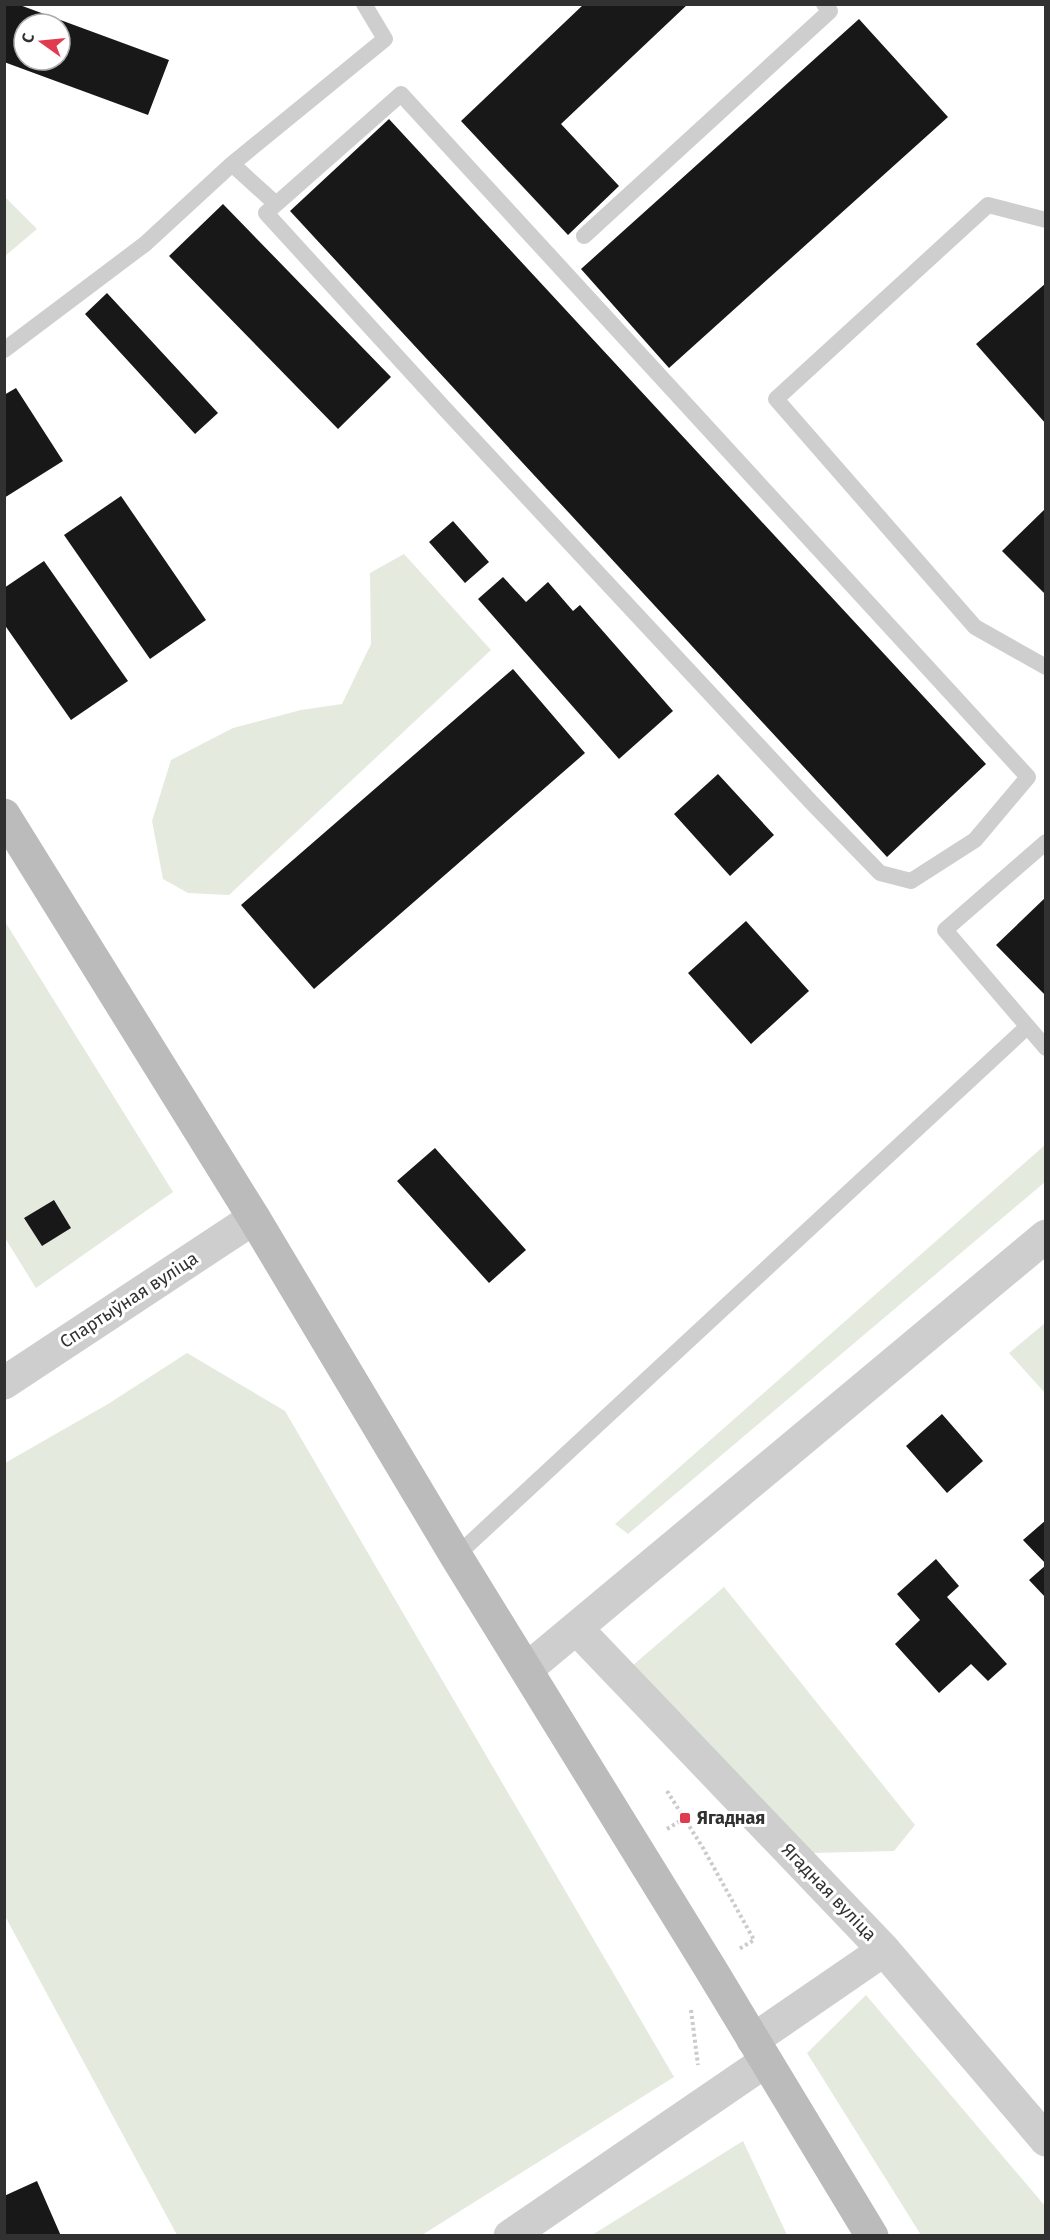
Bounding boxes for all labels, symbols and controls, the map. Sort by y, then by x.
north arrow [12,12,72,72]
text: С [18,31,39,45]
street label: Спартыўная вуліца [56,1247,202,1353]
place label: Ягадная [697,1807,765,1829]
marker: Ягадная [678,1811,692,1825]
street label: Ягадная вуліца [777,1839,881,1945]

